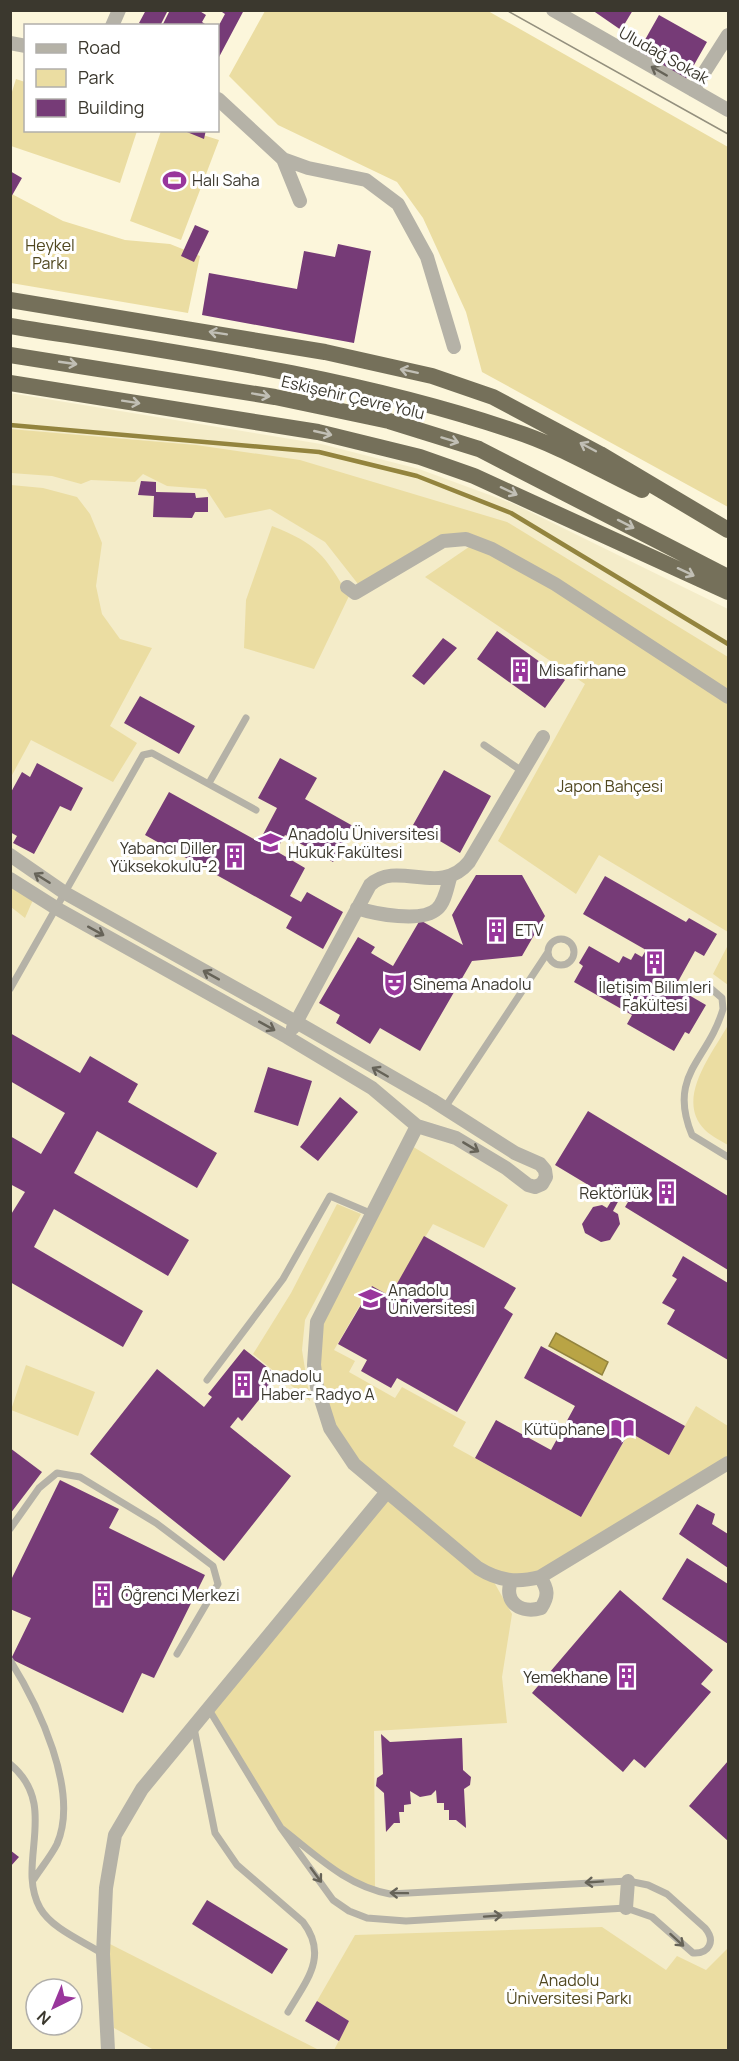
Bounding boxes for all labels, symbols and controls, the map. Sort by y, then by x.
street label: Uludağ Sokak [615,21,714,89]
legend [24,24,219,132]
text: Road [78,35,121,59]
text: Park [78,65,115,89]
one-way arrow [651,65,668,77]
text: Building [78,95,144,119]
sports icon: Halı Saha [161,167,187,193]
place label: Halı Saha [192,169,260,191]
park label: Heykel Parkı [25,234,75,274]
one-way arrow [209,328,228,339]
one-way arrow [58,358,78,369]
one-way arrow [400,365,420,376]
street label: Eskişehir Çevre Yolu [279,370,427,424]
one-way arrow [250,390,270,401]
one-way arrow [120,396,140,407]
one-way arrow [313,428,332,440]
one-way arrow [440,435,459,446]
one-way arrow [579,441,597,452]
one-way arrow [499,486,517,498]
one-way arrow [616,519,634,530]
one-way arrow [676,567,694,579]
building icon: Misafirhane [508,657,534,683]
place label: Misafirhane [539,659,626,681]
park label: Japon Bahçesi [557,775,663,797]
place label: Anadolu Üniversitesi Hukuk Fakültesi [288,823,439,863]
school or university icon: Anadolu Üniversitesi Hukuk Fakültesi [257,830,283,856]
place label: Yabancı Diller Yüksekokulu-2 [110,837,217,877]
building icon: Yabancı Diller Yüksekokulu-2 [222,844,248,870]
one-way arrow [34,872,51,884]
building icon: ETV [484,917,510,943]
place label: ETV [515,919,544,941]
one-way arrow [87,926,105,937]
building icon: İletişim Bilimleri Fakültesi [642,949,668,975]
one-way arrow [203,969,221,980]
theatre icon: Sinema Anadolu [382,971,408,997]
place label: Sinema Anadolu [413,973,532,995]
place label: İletişim Bilimleri Fakültesi [598,976,712,1016]
one-way arrow [258,1020,275,1032]
one-way arrow [372,1066,389,1078]
one-way arrow [462,1141,479,1153]
building icon: Rektörlük [654,1180,680,1206]
place label: Rektörlük [579,1182,650,1204]
place label: Anadolu Üniversitesi [388,1279,475,1319]
school or university icon: Anadolu Üniversitesi [357,1286,383,1312]
place label: Anadolu Haber- Radyo A [261,1365,375,1405]
building icon: Anadolu Haber- Radyo A [230,1372,256,1398]
library icon: Kütüphane [610,1416,636,1442]
place label: Kütüphane [524,1418,605,1440]
building icon: Öğrenci Merkezi [90,1582,116,1608]
place label: Öğrenci Merkezi [121,1584,240,1606]
building icon: Yemekhane [613,1664,639,1690]
place label: Yemekhane [523,1666,608,1688]
one-way arrow [309,1867,322,1883]
one-way arrow [584,1877,604,1888]
one-way arrow [390,1887,410,1899]
one-way arrow [483,1910,502,1921]
one-way arrow [669,1933,684,1947]
park label: Anadolu Üniversitesi Parkı [506,1969,632,2009]
north arrow [24,1977,84,2037]
text: N [32,2006,55,2030]

